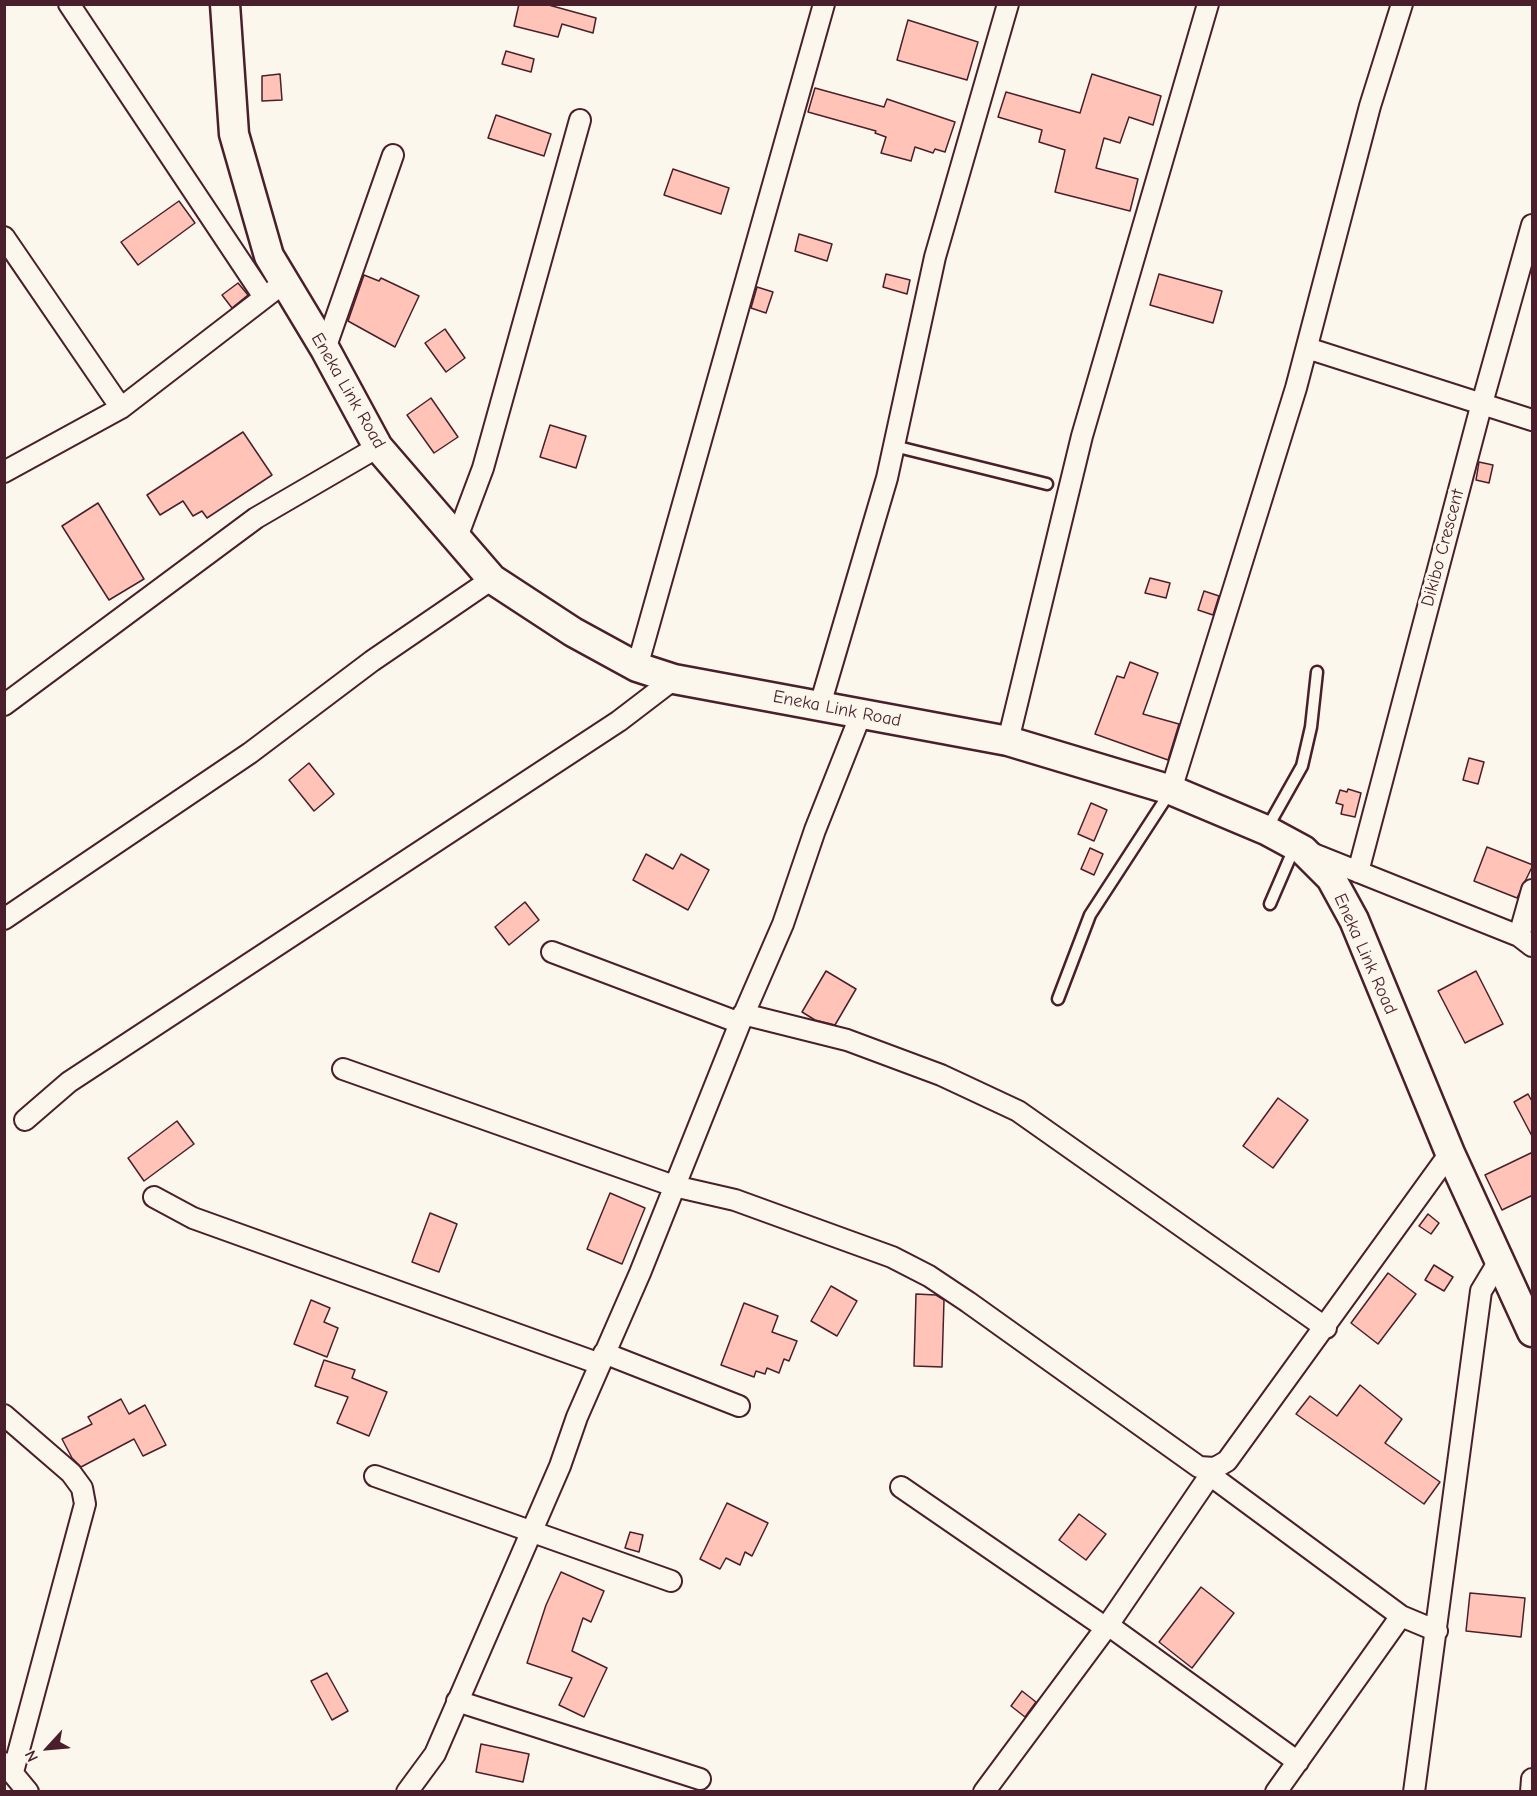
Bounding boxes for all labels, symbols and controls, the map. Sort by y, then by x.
street label: Eneka Link Road [306,329,390,453]
street label: Dikibo Crescent [1417,487,1469,609]
street label: Eneka Link Road [771,686,903,732]
street label: Eneka Link Road [1329,890,1401,1018]
north arrow [18,1718,78,1778]
text: N [21,1747,42,1765]

